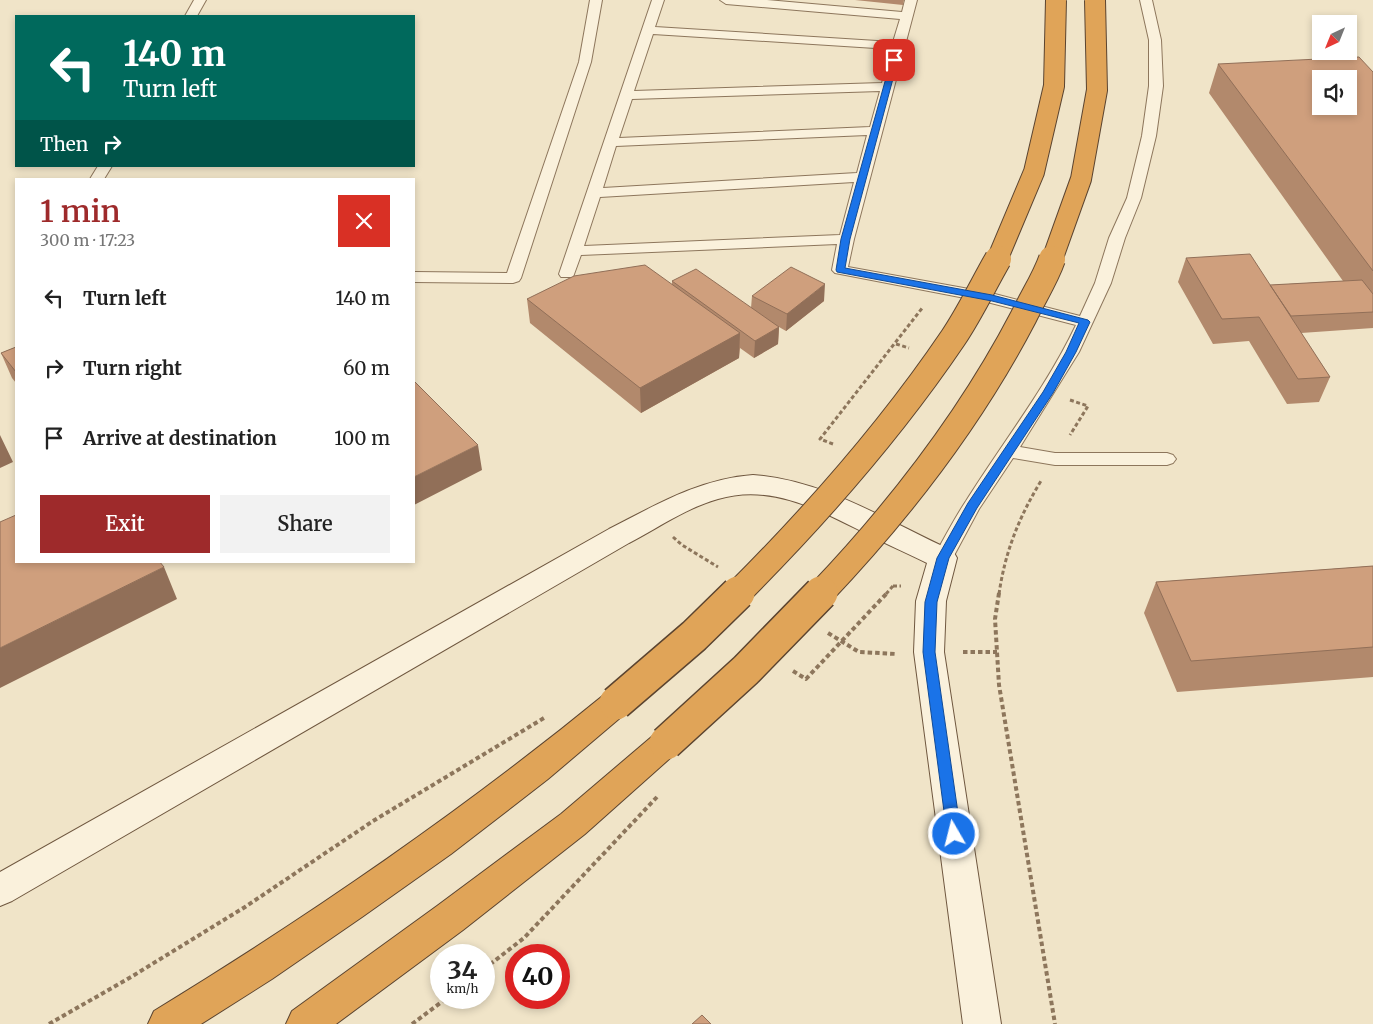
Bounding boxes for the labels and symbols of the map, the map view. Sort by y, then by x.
north arrow [1312,15,1358,60]
pin [873,39,915,81]
position arrow [927,807,979,859]
speed limit sign: 40 [505,944,570,1009]

